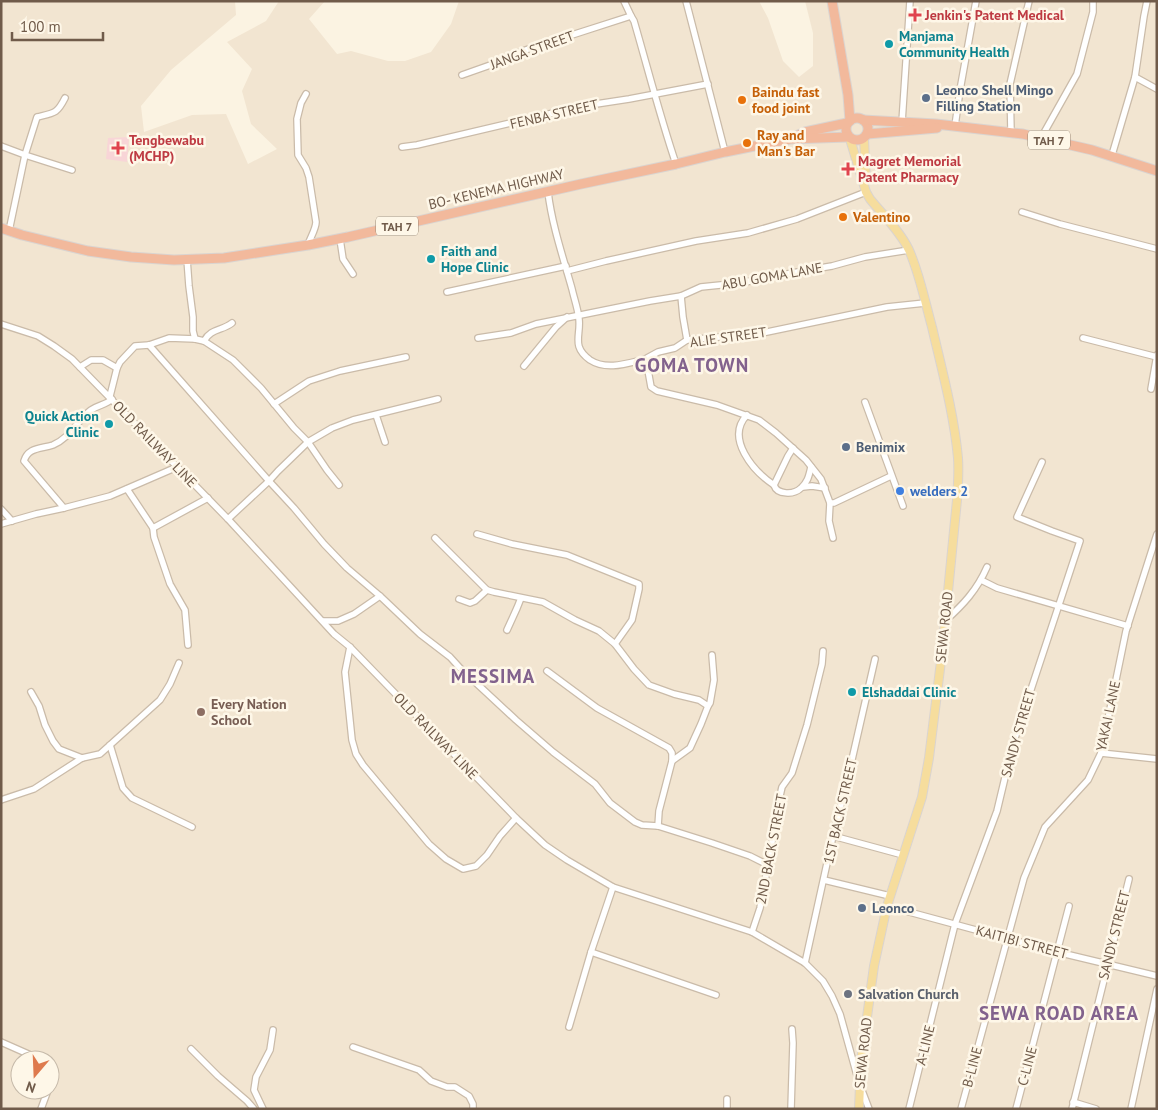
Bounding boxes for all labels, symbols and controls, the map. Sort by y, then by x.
place label: Jenkin's Patent Medical [924,6,1065,24]
marker: Jenkin's Patent Medical [909,9,921,21]
scale bar [12,10,104,42]
text: 100 m [20,17,61,36]
street label: JANGA STREET [487,26,577,74]
place label: Manjama Community Health [899,27,1009,61]
marker: Manjama Community Health [883,38,895,50]
place label: Leonco Shell Mingo Filling Station [936,81,1054,115]
place label: Baindu fast food joint [752,83,820,117]
marker: Leonco Shell Mingo Filling Station [920,92,932,104]
marker: Baindu fast food joint [736,94,748,106]
street label: FENBA STREET [508,95,600,133]
place label: Ray and Man's Bar [757,126,815,160]
road number: TAH 7 [1028,130,1070,150]
place label: Tengbewabu (MCHP) [129,131,204,165]
marker: Ray and Man's Bar [741,137,753,149]
marker: Tengbewabu (MCHP) [111,141,125,155]
place label: Magret Memorial Patent Pharmacy [858,152,962,186]
marker: Magret Memorial Patent Pharmacy [842,163,854,175]
street label: BO- KENEMA HIGHWAY [426,165,566,213]
place label: Valentino [852,208,911,226]
marker: Valentino [837,211,849,223]
road number: TAH 7 [376,217,418,236]
place label: Faith and Hope Clinic [441,242,509,276]
marker: Faith and Hope Clinic [425,253,437,265]
street label: ABU GOMA LANE [720,258,824,294]
street label: ALIE STREET [689,323,768,351]
district label: GOMA TOWN [635,353,749,377]
street label: OLD RAILWAY LINE [109,397,201,491]
place label: Quick Action Clinic [25,407,99,441]
marker: Quick Action Clinic [103,418,115,430]
place label: Benimix [856,438,906,456]
marker: Benimix [840,441,852,453]
place label: welders 2 [909,482,968,500]
marker: welders 2 [894,485,906,497]
street label: SEWA ROAD [931,590,957,664]
district label: MESSIMA [451,664,535,688]
street label: YAKAI LANE [1092,679,1124,753]
place label: Elshaddai Clinic [862,683,956,701]
marker: Elshaddai Clinic [846,686,858,698]
street label: SANDY STREET [997,686,1039,779]
street label: OLD RAILWAY LINE [390,689,482,783]
place label: Every Nation School [211,695,287,729]
marker: Every Nation School [195,706,207,718]
street label: 1ST BACK STREET [819,756,861,866]
street label: 2ND BACK STREET [751,792,791,906]
street label: SANDY STREET [1094,888,1134,981]
place label: Leonco [872,899,915,917]
marker: Leonco [856,902,868,914]
street label: KAITIBI STREET [974,921,1070,963]
place label: Salvation Church [858,985,959,1003]
marker: Salvation Church [842,988,854,1000]
district label: SEWA ROAD AREA [979,1001,1139,1025]
street label: SEWA ROAD [850,1016,876,1090]
street label: A-LINE [911,1023,939,1067]
street label: C-LINE [1013,1044,1041,1088]
street label: B-LINE [958,1045,986,1089]
north arrow [10,1050,60,1100]
text: N [23,1077,38,1097]

